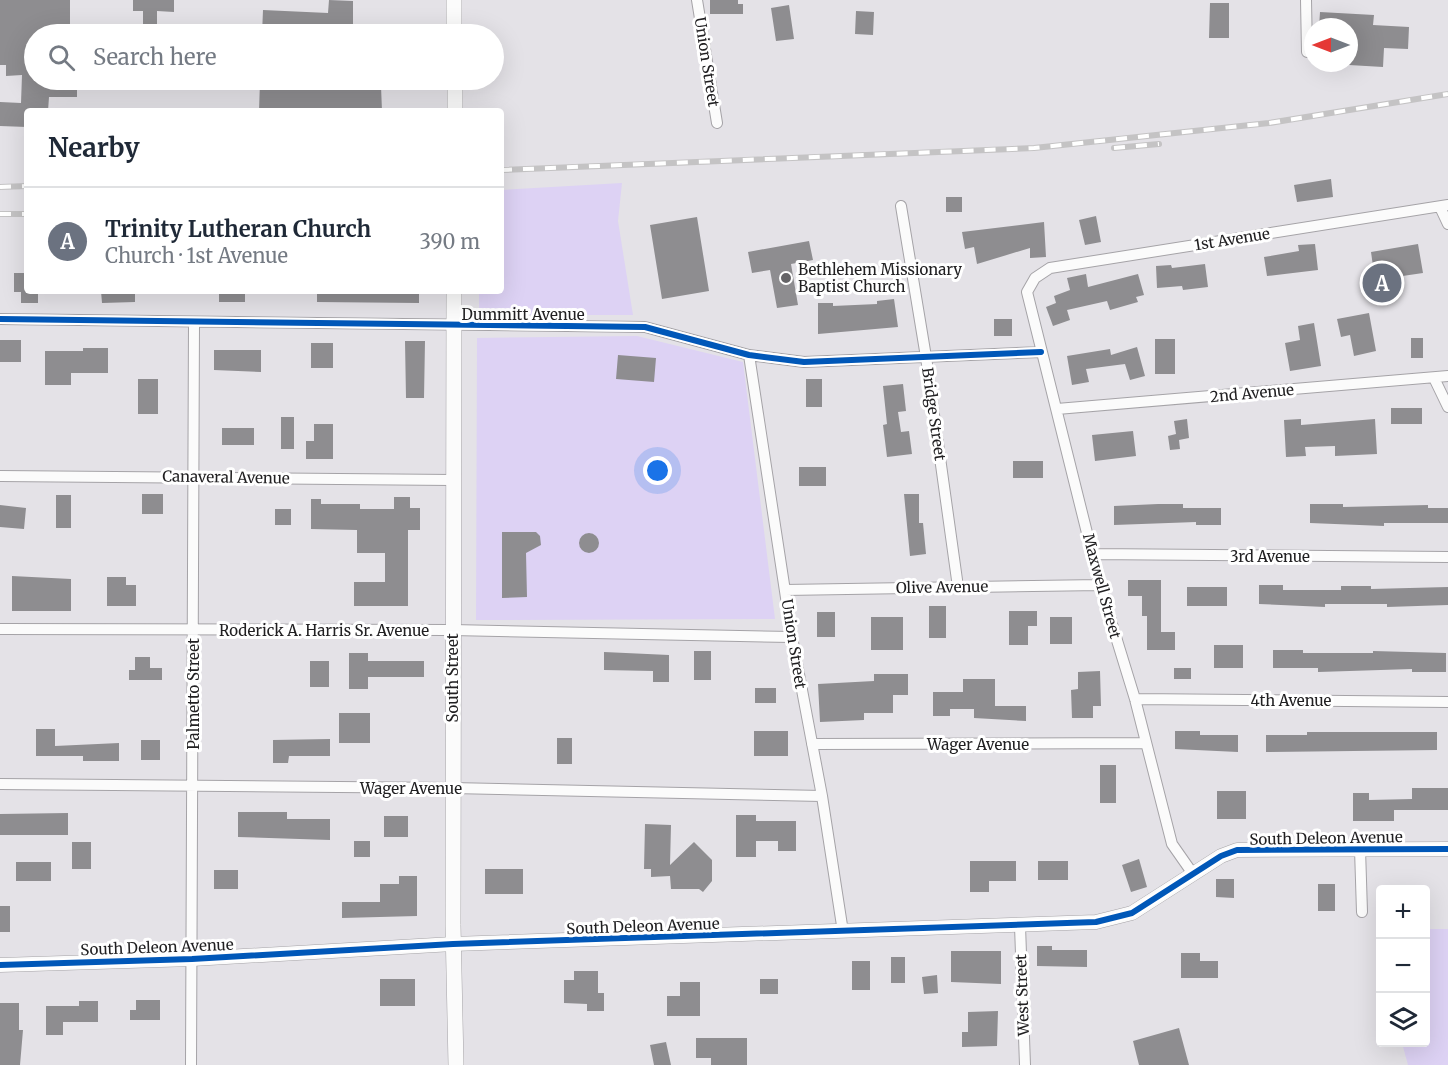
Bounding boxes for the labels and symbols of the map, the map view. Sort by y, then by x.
street label: Union Street [691,16,723,108]
north arrow [1304,18,1358,72]
street label: 1st Avenue [1193,224,1271,254]
place label: Bethlehem Missionary Baptist Church [798,260,962,296]
pin: A [1362,260,1402,306]
marker: Bethlehem Missionary Baptist Church [779,271,793,285]
street label: Dummitt Avenue [461,305,585,324]
street label: Bridge Street [918,366,950,462]
street label: 2nd Avenue [1209,380,1295,406]
your location [643,456,672,485]
street label: Canaveral Avenue [162,466,290,488]
street label: Maxwell Street [1079,531,1125,641]
street label: 3rd Avenue [1230,547,1310,566]
street label: Olive Avenue [896,577,989,597]
street label: Union Street [778,598,810,690]
street label: Roderick A. Harris Sr. Avenue [219,621,429,640]
street label: South Street [443,633,462,723]
street label: Palmetto Street [184,638,203,750]
street label: 4th Avenue [1251,691,1332,710]
street label: Wager Avenue [926,735,1029,754]
street label: Wager Avenue [359,779,462,798]
street label: South Deleon Avenue [1249,827,1403,849]
street label: South Deleon Avenue [566,914,720,938]
street label: South Deleon Avenue [80,935,234,959]
street label: West Street [1011,954,1033,1037]

